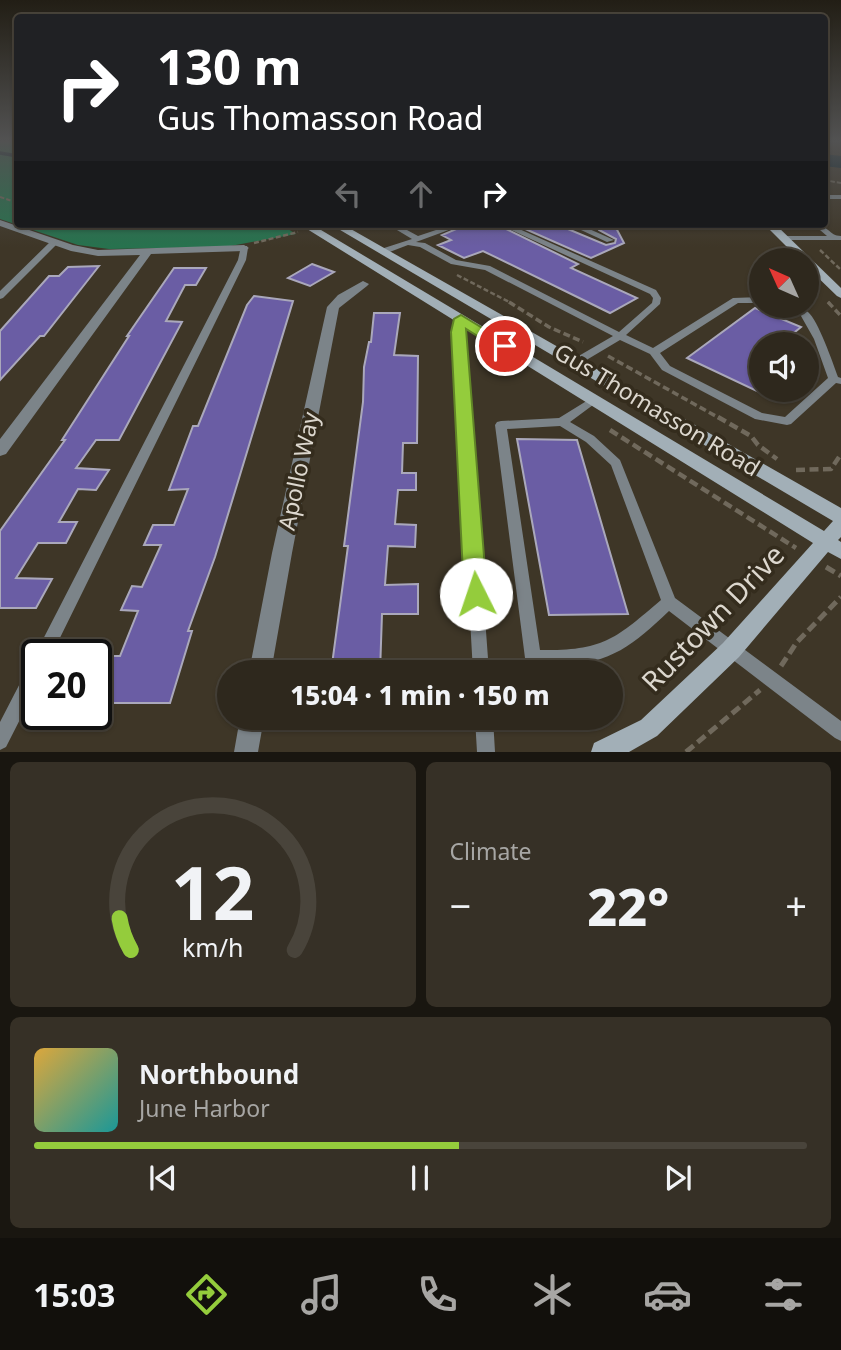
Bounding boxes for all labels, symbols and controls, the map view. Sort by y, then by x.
text: 130 m [157,33,302,99]
icon: right [42,42,133,133]
text: Gus Thomasson Road [157,96,484,139]
icon: left [329,175,367,213]
icon: ahead [402,175,440,213]
icon: right [475,175,513,213]
north arrow [749,248,819,318]
map controls [749,248,819,402]
pin [475,316,535,376]
icon: arrive [486,327,524,365]
button: sound [749,332,819,402]
street label: Gus Thomasson Road [549,335,766,483]
street label: Apollo Way [270,408,326,533]
street label: Rustown Drive [632,536,792,699]
position arrow [439,557,513,631]
speed limit sign: 20 [21,639,112,730]
text: 15:04 · 1 min · 150 m [290,677,550,713]
text: Climate [450,835,532,867]
text: 12 [171,843,254,942]
text: 22° [587,870,669,941]
text: − [450,879,471,931]
text: + [785,879,807,931]
text: km/h [182,930,244,964]
text: Northbound [139,1056,299,1092]
text: June Harbor [139,1092,270,1124]
icon: previous [144,1159,182,1197]
icon: pause [401,1159,439,1197]
icon: next [659,1159,697,1197]
icon: directions [182,1270,231,1319]
icon: music [297,1270,346,1319]
icon: phone [413,1270,462,1319]
icon: climate [528,1270,577,1319]
icon: car [643,1270,692,1319]
icon: filters [759,1270,808,1319]
text: 15:03 [33,1273,115,1316]

